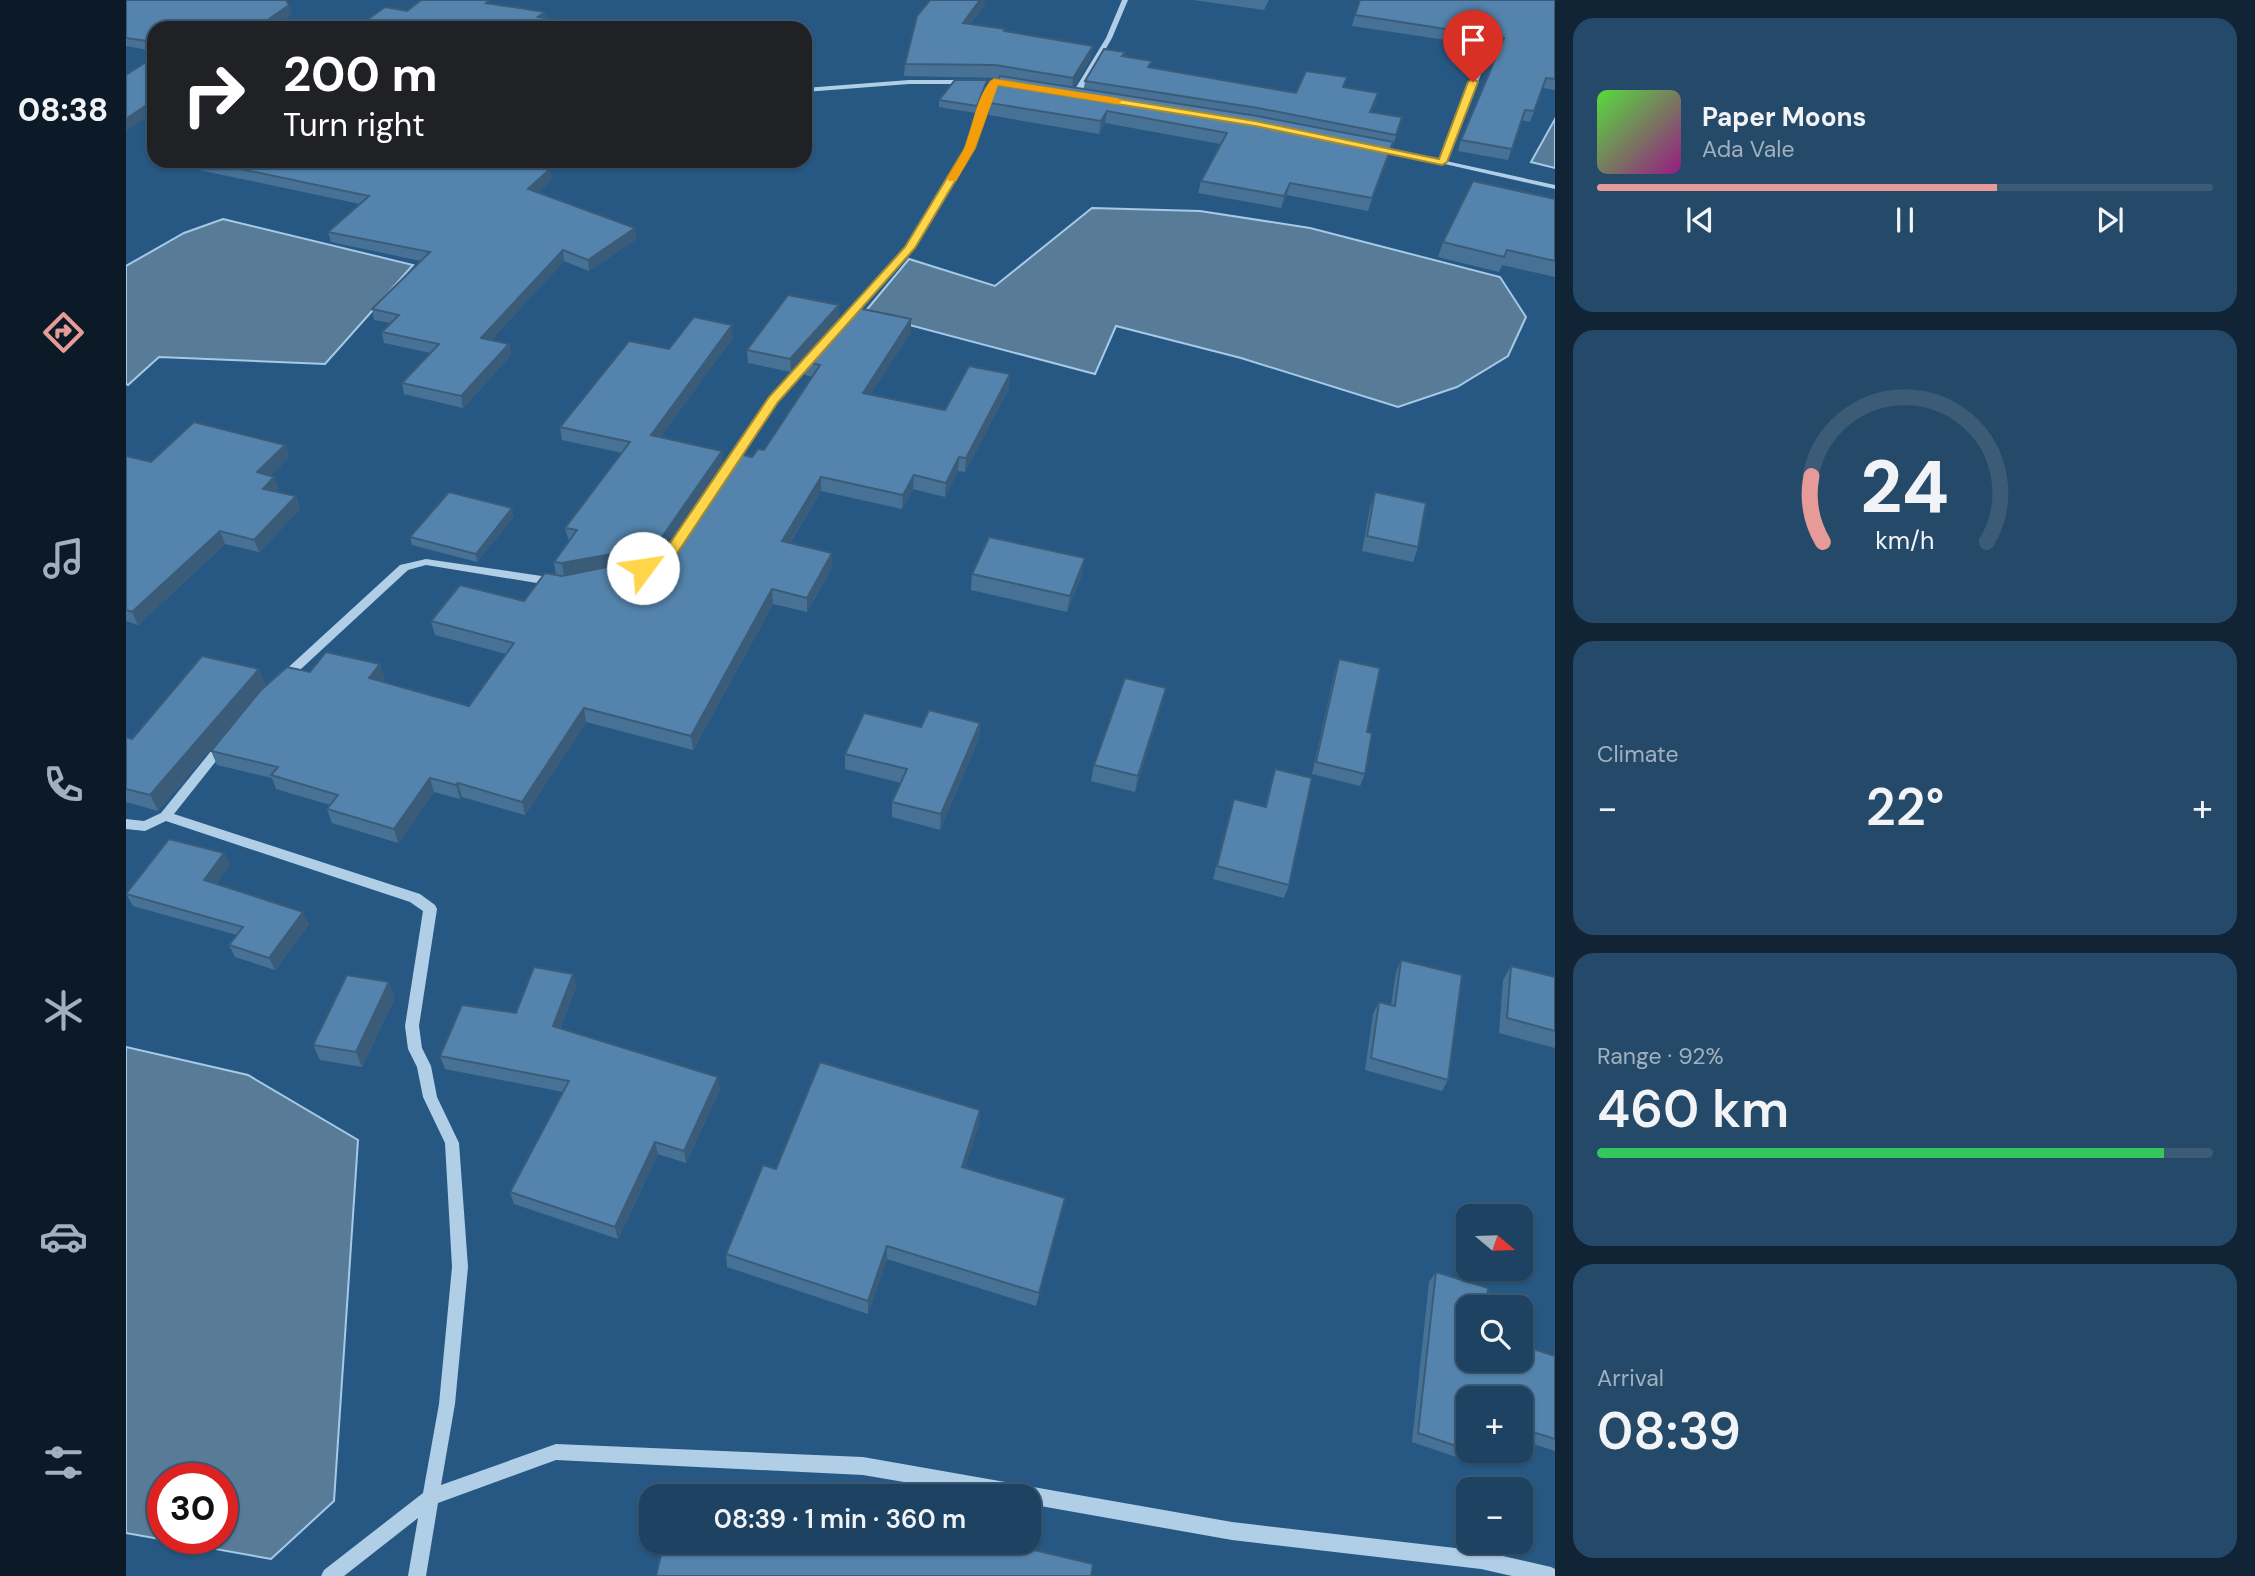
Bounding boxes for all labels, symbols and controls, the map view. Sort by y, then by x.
pin [1443,10,1503,82]
icon: arrive [1454,21,1492,59]
text: 200 m [283,42,438,106]
icon: right [168,49,259,140]
text: 08:38 [18,89,108,131]
text: Paper Moons [1702,100,1866,134]
text: Turn right [283,104,425,146]
text: Ada Vale [1702,134,1795,164]
icon: previous [1681,201,1719,239]
icon: pause [1886,201,1924,239]
icon: next [2091,201,2129,239]
icon: directions [39,308,88,357]
text: 24 [1861,441,1949,536]
text: km/h [1875,524,1935,557]
position arrow [606,531,680,605]
icon: music [39,534,88,583]
text: Climate [1597,739,1679,769]
icon: phone [39,760,88,809]
text: 22° [1866,773,1944,841]
text: − [1597,783,1618,833]
text: + [2192,783,2213,833]
icon: climate [39,986,88,1035]
text: Range · 92% [1597,1041,1724,1071]
text: 460 km [1597,1075,1789,1143]
north arrow [1456,1204,1533,1281]
map controls [1456,1204,1533,1554]
icon: car [39,1212,88,1261]
button: search [1456,1295,1533,1372]
text: Arrival [1597,1363,1664,1393]
button: + [1456,1386,1533,1463]
text: 08:39 [1597,1397,1741,1465]
icon: filters [39,1438,88,1487]
speed limit sign: 30 [147,1463,238,1554]
button: − [1456,1477,1533,1554]
text: 08:39 · 1 min · 360 m [714,1502,966,1536]

